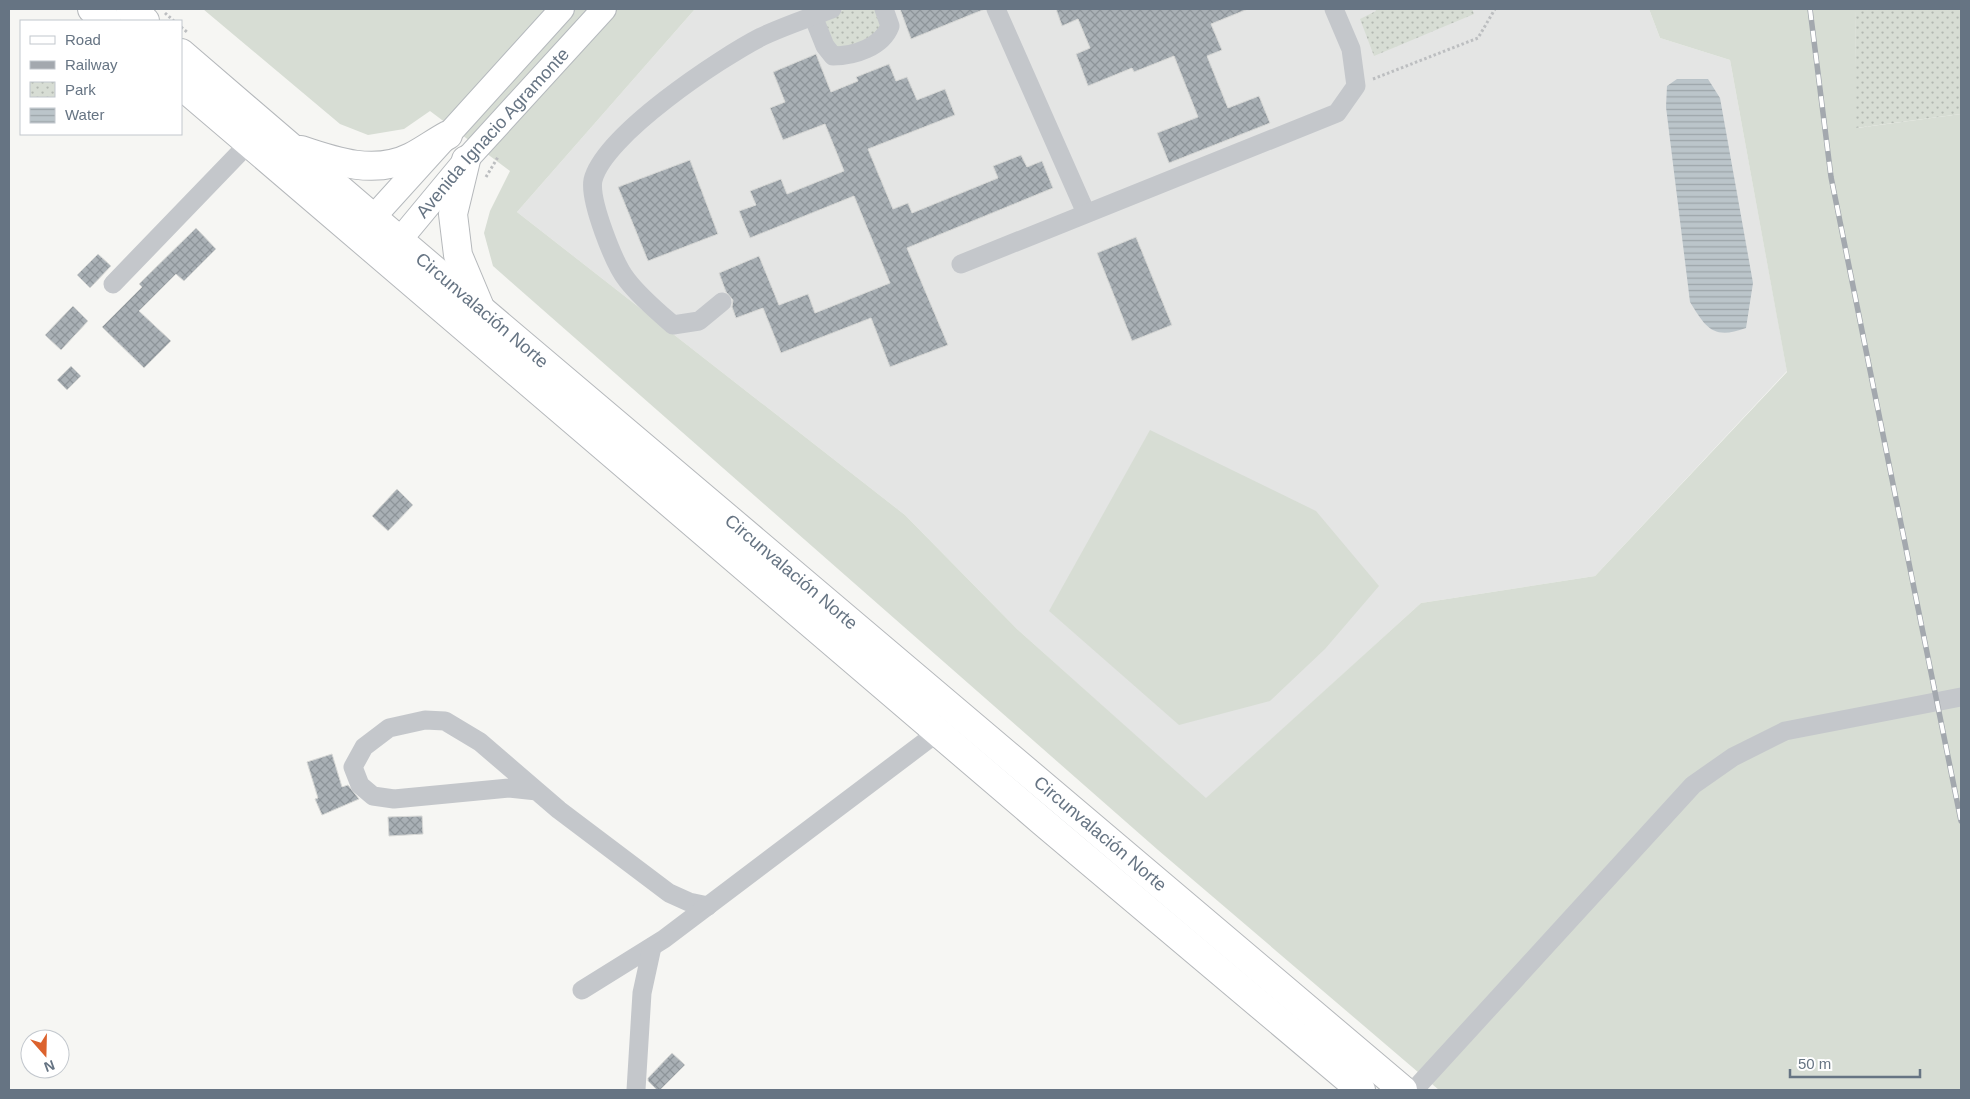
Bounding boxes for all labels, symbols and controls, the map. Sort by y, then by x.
legend [20,20,182,135]
text: Road [65,31,101,48]
street label: Avenida Ignacio Agramonte [412,44,573,222]
text: Railway [65,56,118,73]
text: Park [65,81,96,98]
text: Water [65,106,104,123]
street label: Circunvalación Norte [412,249,552,372]
street label: Circunvalación Norte [721,510,861,634]
street label: Circunvalación Norte [1030,772,1170,895]
north arrow [20,1029,70,1079]
scale bar [1790,1046,1920,1078]
text: 50 m [1798,1055,1831,1072]
text: N [42,1057,57,1075]

